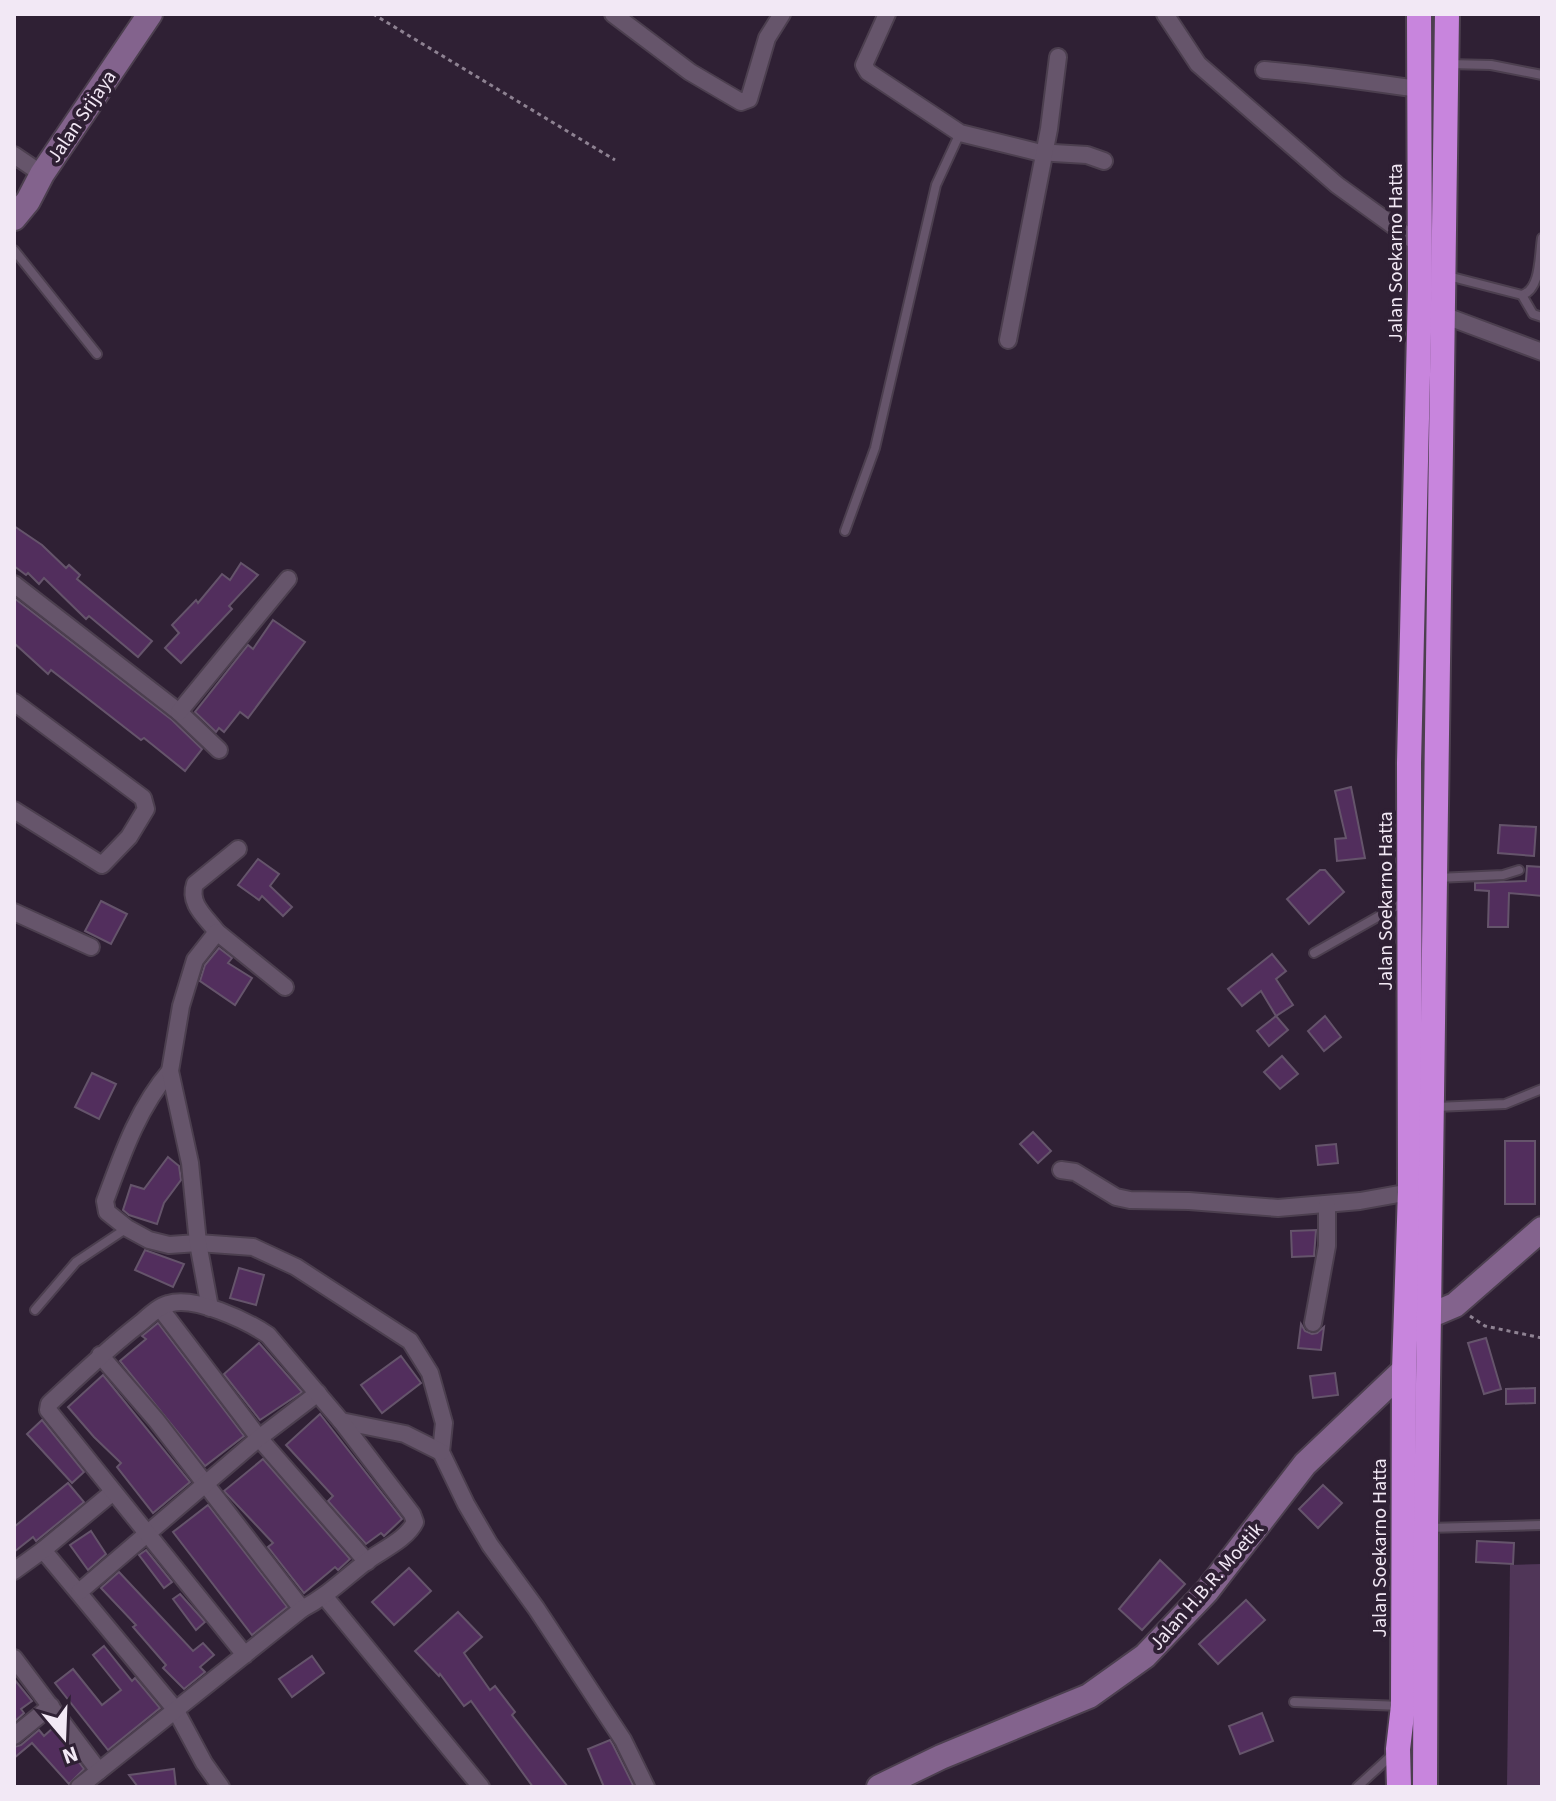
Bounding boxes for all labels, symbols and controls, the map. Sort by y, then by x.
street label: Jalan Srijaya [40,65,123,168]
street label: Jalan Soekarno Hatta [1382,163,1410,343]
street label: Jalan Soekarno Hatta [1372,811,1400,991]
street label: Jalan Soekarno Hatta [1366,1458,1394,1638]
street label: Jalan H.B.R. Moetik [1143,1516,1270,1657]
north arrow [24,1697,104,1777]
text: N [58,1737,82,1772]

